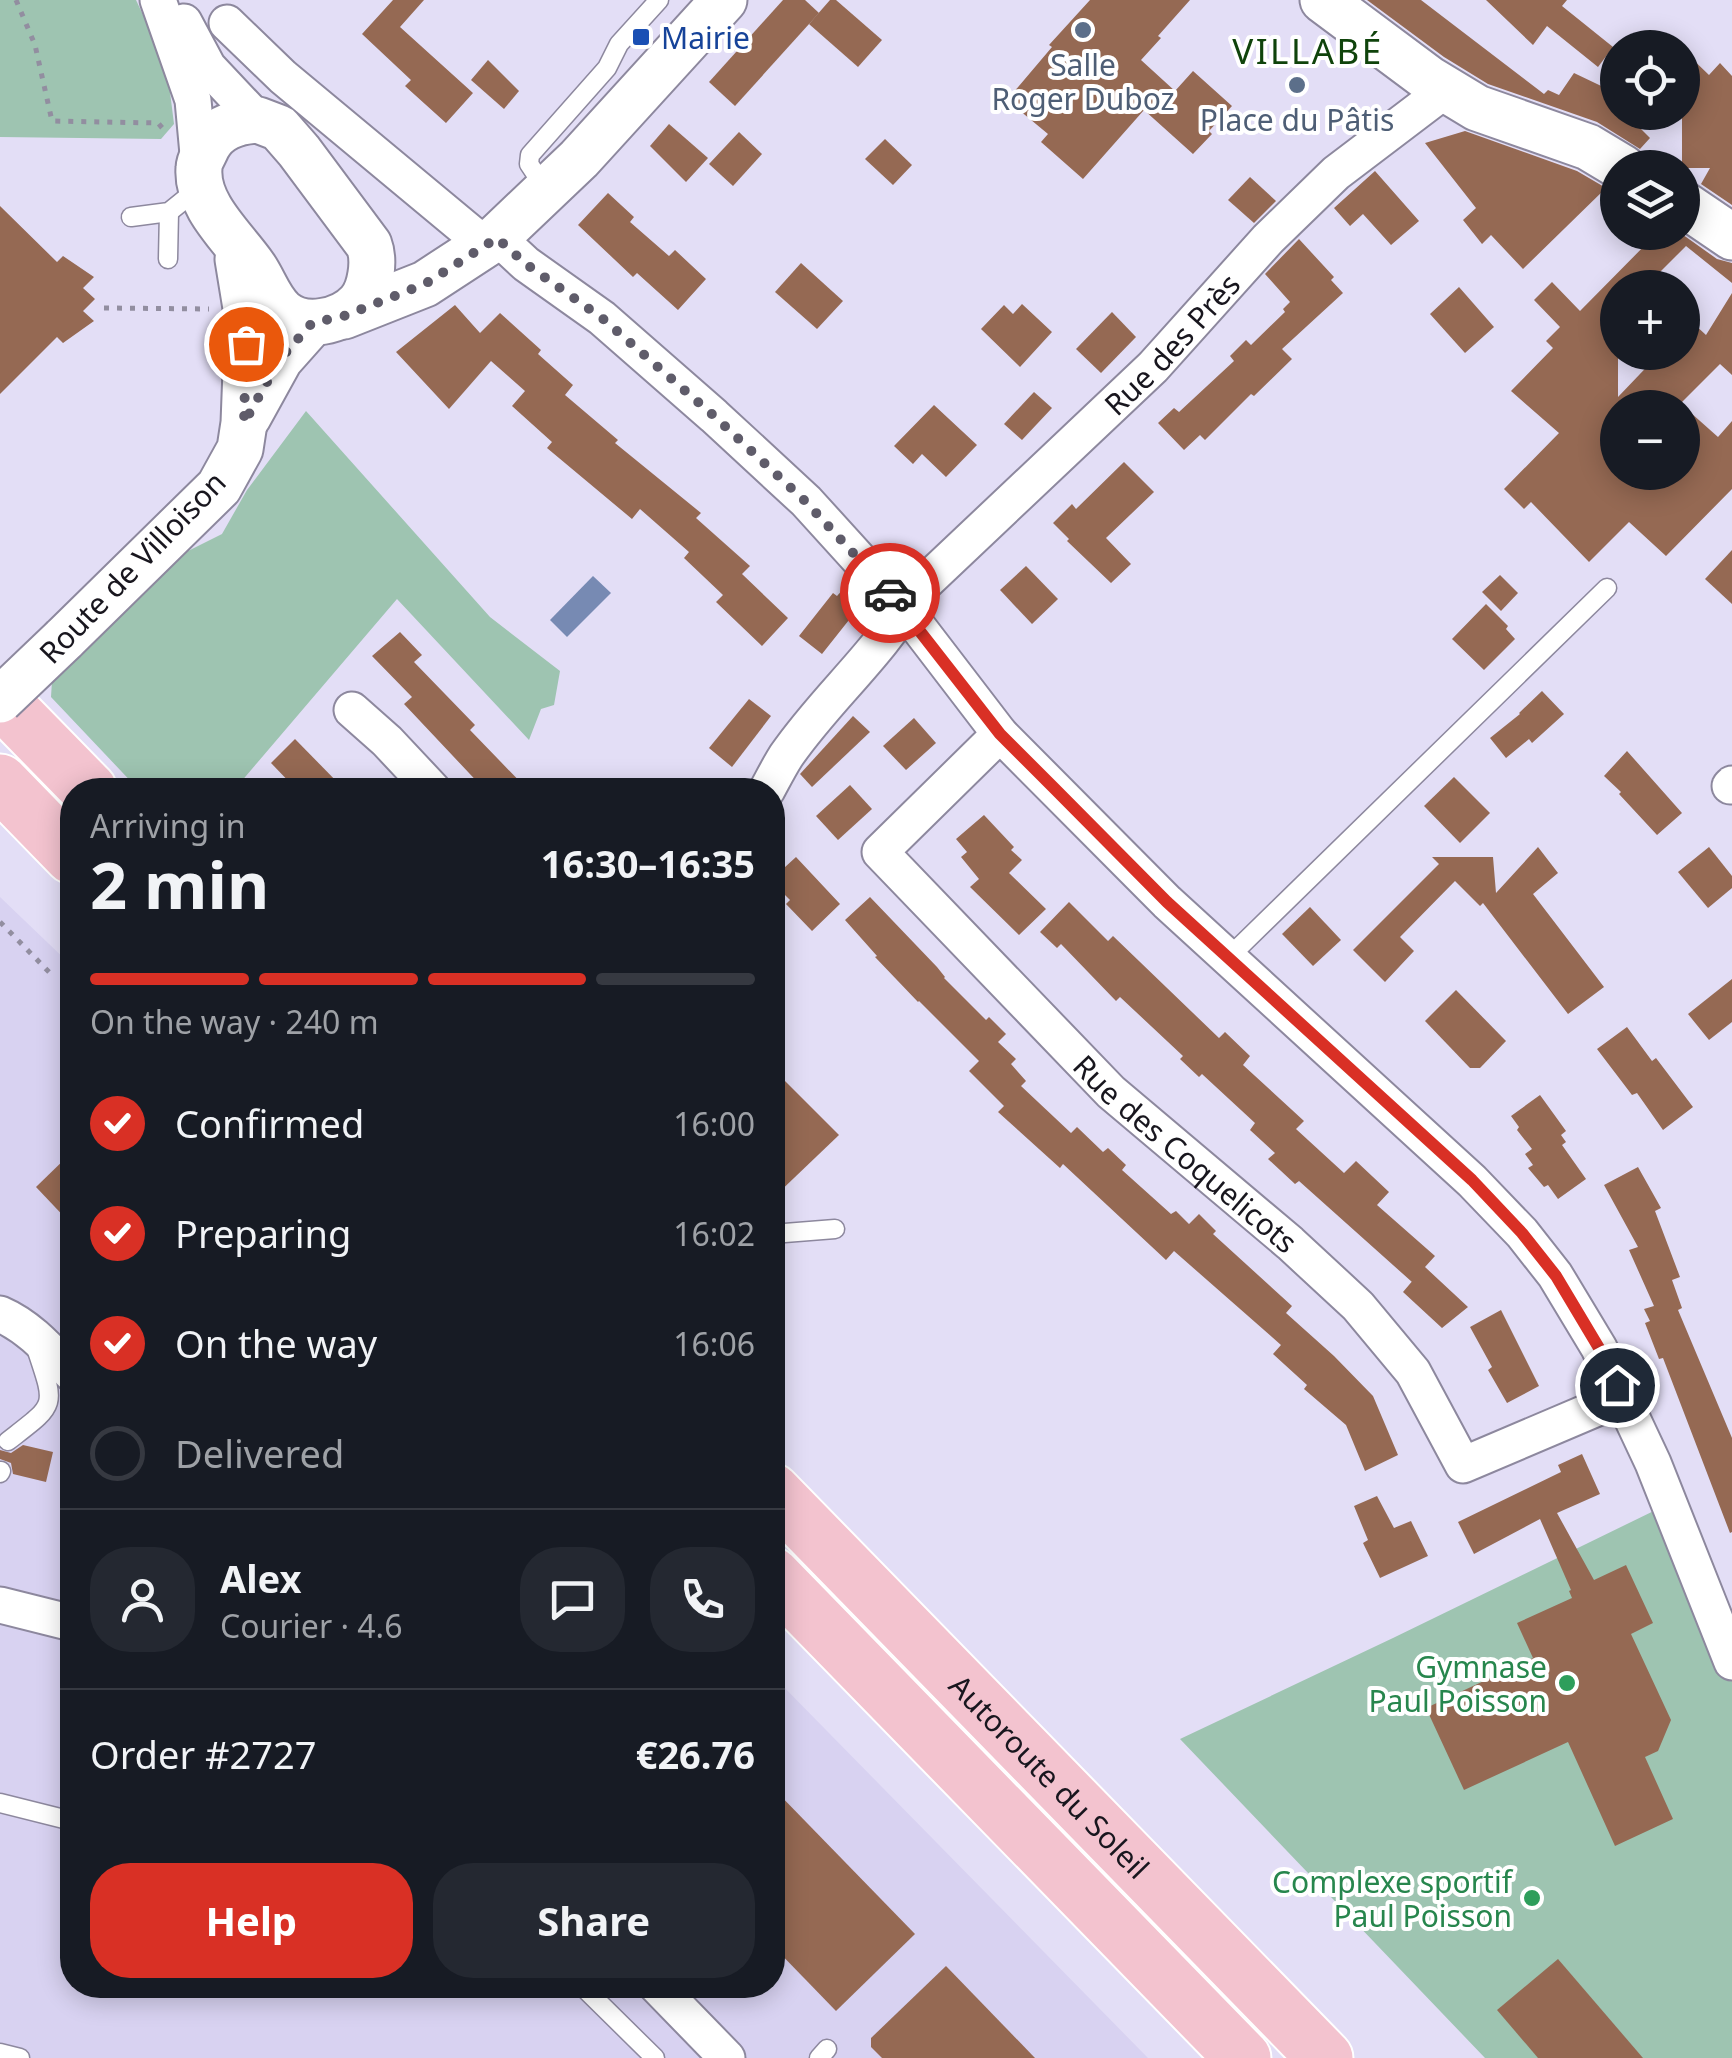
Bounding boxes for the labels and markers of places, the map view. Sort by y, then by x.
place label: Mairie [661,17,750,58]
marker: Salle Roger Duboz [1072,19,1094,41]
marker: Mairie [630,26,652,48]
place label: Salle Roger Duboz [991,44,1175,119]
marker: Place du Pâtis [1286,74,1308,96]
place label: Place du Pâtis [1200,99,1394,140]
pin [204,302,289,387]
pin [1575,1343,1660,1428]
place label: Gymnase Paul Poisson [1368,1646,1547,1721]
marker: Gymnase Paul Poisson [1556,1672,1578,1694]
place label: Complexe sportif Paul Poisson [1272,1861,1514,1936]
marker: Complexe sportif Paul Poisson [1521,1887,1543,1909]

